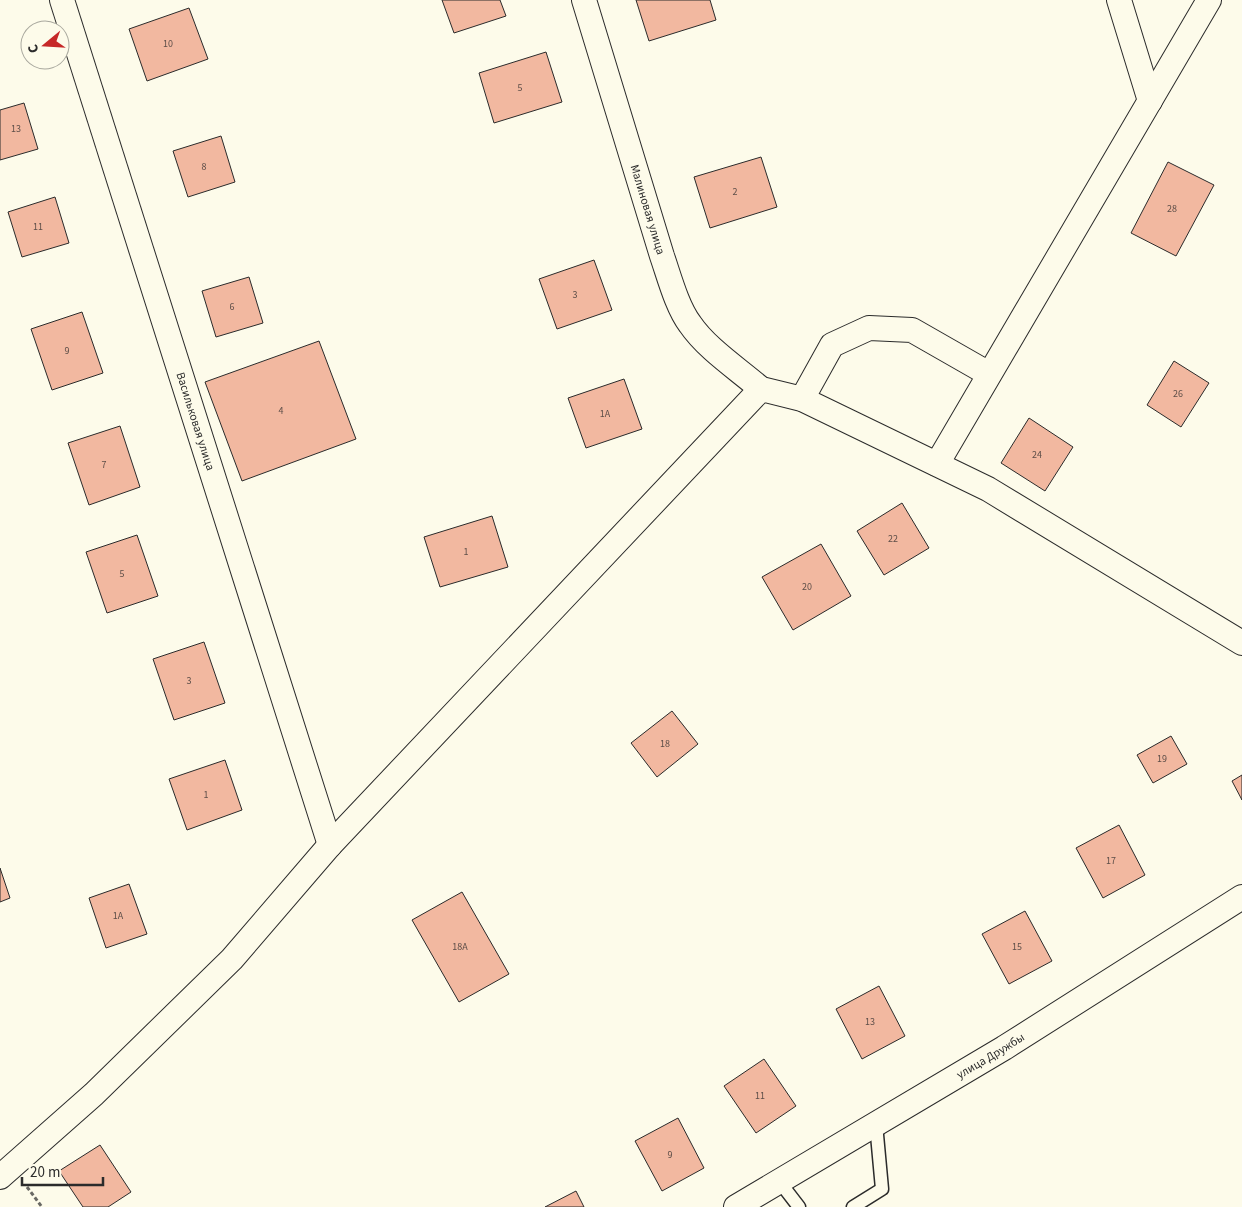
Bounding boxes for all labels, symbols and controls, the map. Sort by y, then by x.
north arrow [20,20,70,70]
house number: 10 [163,37,173,51]
text: С [23,42,44,56]
house number: 5 [518,81,523,95]
house number: 13 [11,122,21,136]
house number: 8 [202,160,207,174]
street label: Малиновая улица [626,162,670,257]
house number: 2 [733,185,738,199]
house number: 28 [1167,202,1177,216]
house number: 11 [33,220,43,234]
house number: 3 [573,288,578,302]
house number: 6 [230,300,235,314]
house number: 9 [65,344,70,358]
street label: Васильковая улица [172,370,219,473]
house number: 26 [1173,387,1183,401]
house number: 4 [279,404,284,418]
house number: 1А [600,407,611,421]
house number: 24 [1032,448,1042,462]
house number: 7 [102,458,107,472]
house number: 22 [888,532,898,546]
house number: 1 [464,545,469,559]
house number: 5 [120,567,125,581]
house number: 20 [802,580,812,594]
house number: 3 [187,674,192,688]
house number: 18 [660,737,670,751]
house number: 19 [1157,752,1167,766]
house number: 1 [204,788,209,802]
house number: 17 [1106,854,1116,868]
house number: 1А [113,909,124,923]
house number: 18А [452,940,468,954]
house number: 15 [1012,940,1022,954]
house number: 13 [865,1015,875,1029]
street label: улица Дружбы [953,1029,1028,1083]
house number: 11 [755,1089,765,1103]
house number: 9 [668,1148,673,1162]
scale bar [22,1154,104,1186]
text: 20 m [30,1162,60,1183]

